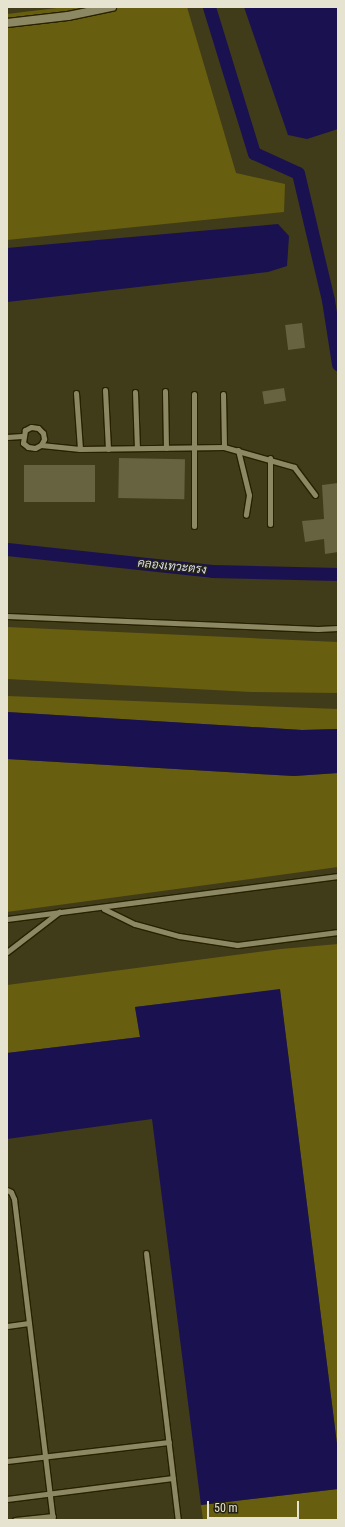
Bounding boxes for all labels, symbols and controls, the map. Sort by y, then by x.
water label: คลองเทวะตรง [137,556,207,578]
scale bar [209,1493,301,1519]
text: 50 m [214,1501,238,1515]

